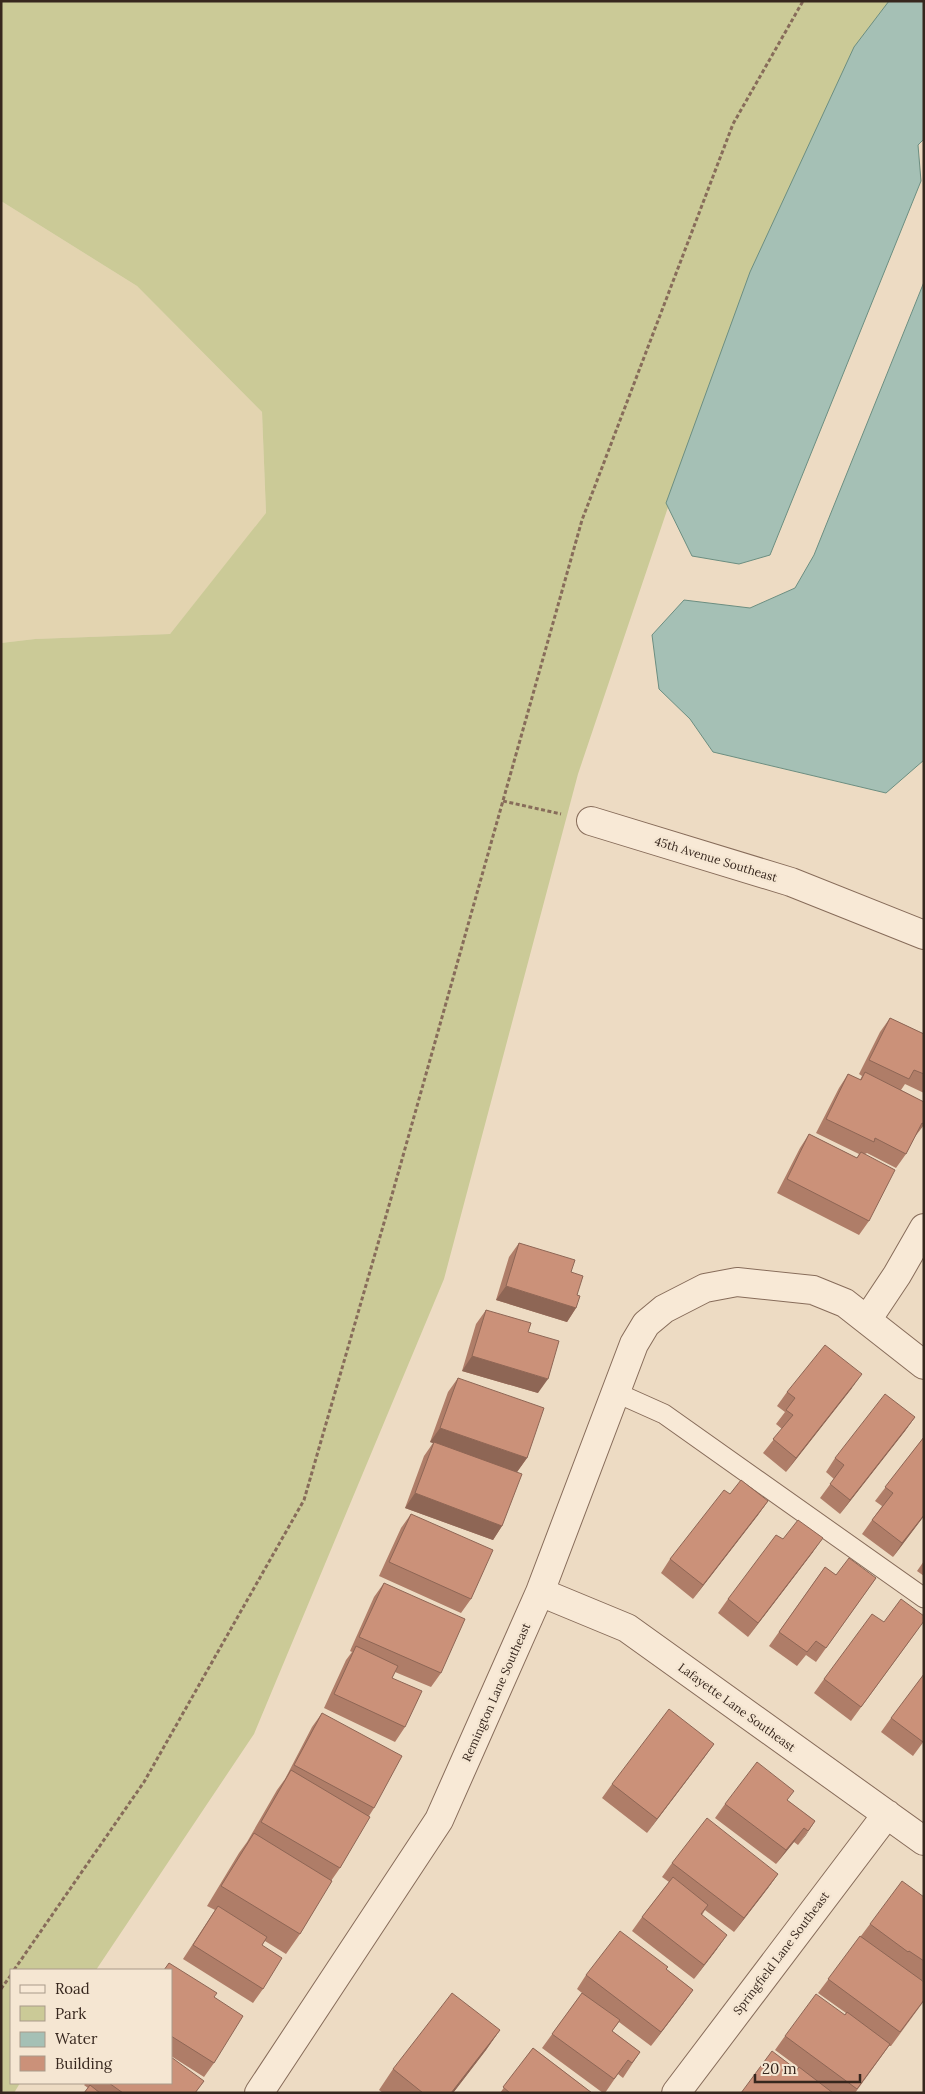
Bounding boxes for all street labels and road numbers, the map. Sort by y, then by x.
street label: 45th Avenue Southeast [653,833,780,885]
street label: Remington Lane Southeast [459,1620,534,1764]
street label: Lafayette Lane Southeast [675,1659,799,1755]
street label: Springfield Lane Southeast [730,1888,832,2018]

